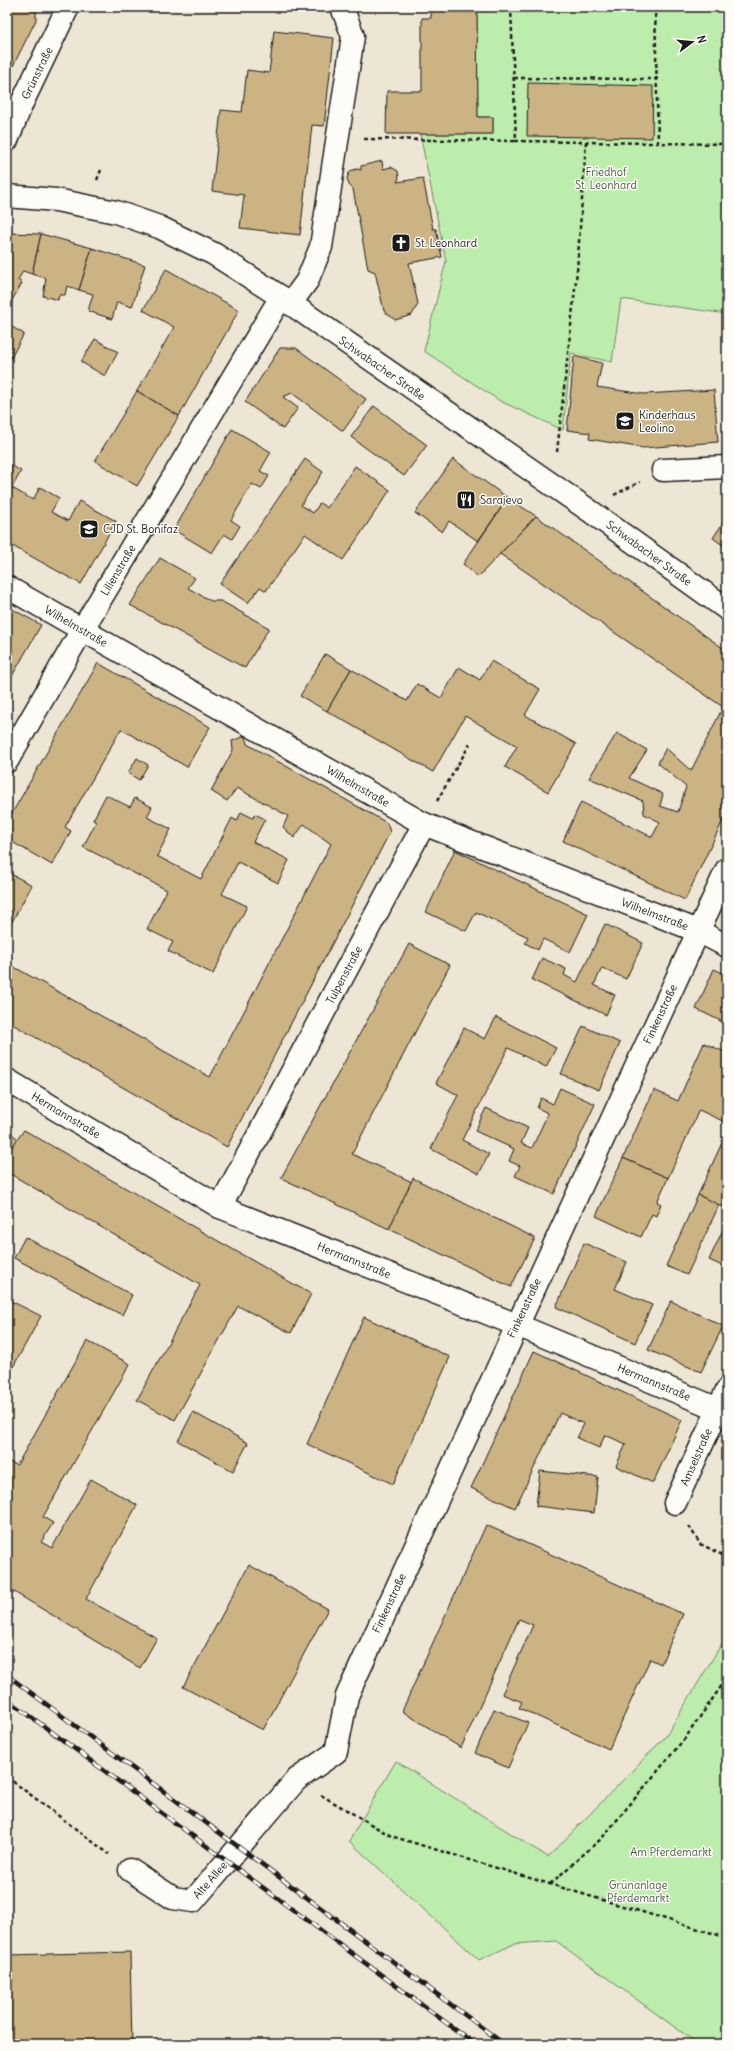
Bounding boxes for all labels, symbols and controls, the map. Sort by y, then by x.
north arrow [672,22,712,62]
text: N [694,34,709,45]
street label: Grünstraße [18,44,56,101]
park label: Friedhof St. Leonhard [575,165,638,192]
church icon: St. Leonhard [390,232,412,254]
place label: St. Leonhard [415,236,478,250]
street label: Schwabacher Straße [336,333,428,403]
place label: Kinderhaus Leolino [639,408,695,435]
school or university icon: Kinderhaus Leolino [614,410,636,432]
restaurant icon: Sarajevo [455,489,477,511]
place label: Sarajevo [480,493,523,507]
street label: Schwabacher Straße [603,517,695,589]
school or university icon: CJD St. Bonifaz [78,518,100,540]
place label: CJD St. Bonifaz [103,522,178,536]
street label: Lilienstraße [97,542,139,598]
street label: Wilhelmstraße [42,602,110,650]
street label: Wilhelmstraße [324,762,392,810]
street label: Wilhelmstraße [620,895,691,933]
street label: Tulpenstraße [323,944,365,1006]
street label: Finkenstraße [640,982,680,1046]
street label: Hermannstraße [29,1089,103,1141]
street label: Hermannstraße [315,1239,393,1281]
street label: Finkenstraße [504,1276,544,1340]
street label: Hermannstraße [615,1360,693,1404]
street label: Amselstraße [677,1426,715,1488]
street label: Finkenstraße [369,1571,409,1635]
park label: Am Pferdemarkt [630,1845,712,1859]
street label: Alte Allee [190,1858,230,1902]
park label: Grünanlage Pferdemarkt [607,1878,669,1905]

